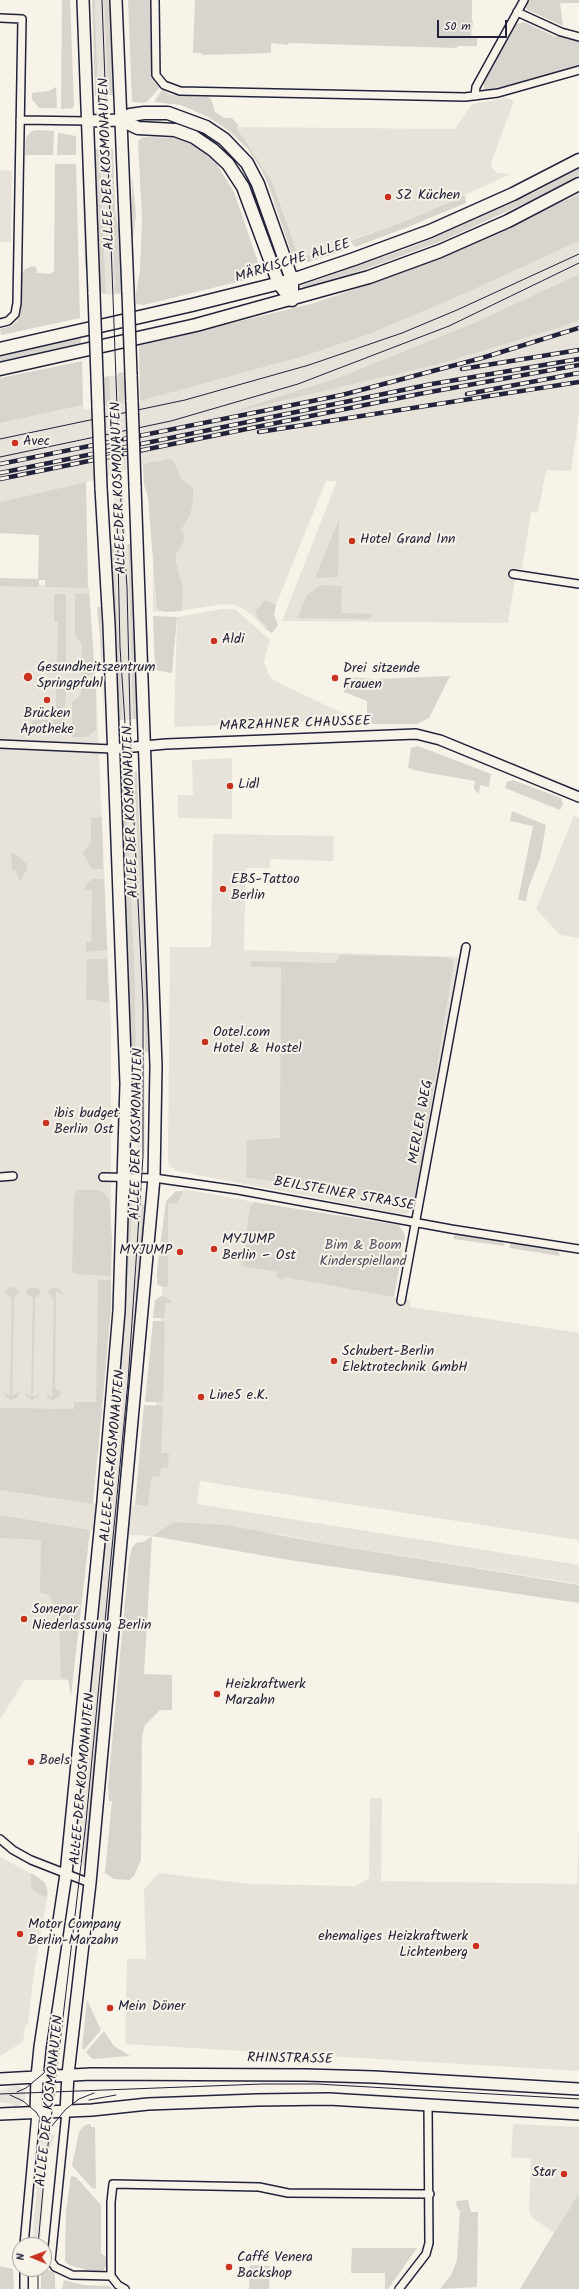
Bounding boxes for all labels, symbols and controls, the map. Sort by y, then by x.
scale bar [439,12,509,38]
text: 50 m [444,17,471,36]
street label: ALLEE DER KOSMONAUTEN [97,78,119,250]
place label: SZ Küchen [396,189,460,205]
marker: SZ Küchen [383,192,393,202]
street label: MÄRKISCHE ALLEE [233,236,353,288]
street label: ALLEE DER KOSMONAUTEN [109,402,131,574]
place label: Avec [23,435,50,451]
marker: Avec [10,438,20,448]
place label: Hotel Grand Inn [360,533,456,549]
marker: Hotel Grand Inn [347,536,357,546]
place label: Aldi [222,633,244,649]
marker: Aldi [209,636,219,646]
place label: Gesundheitszentrum Springpfuhl [37,661,155,694]
place label: Drei sitzende Frauen [343,662,420,694]
marker: Gesundheitszentrum Springpfuhl [22,671,34,683]
marker: Drei sitzende Frauen [330,673,340,683]
marker: Brücken Apotheke [42,695,52,705]
place label: Brücken Apotheke [20,707,74,740]
street label: MARZAHNER CHAUSSEE [219,714,371,736]
street label: ALLEE DER KOSMONAUTEN [121,726,143,898]
place label: Lidl [238,778,259,794]
marker: Lidl [225,781,235,791]
place label: EBS-Tattoo Berlin [231,873,300,906]
marker: EBS-Tattoo Berlin [218,884,228,894]
place label: Ootel.com Hotel & Hostel [213,1026,302,1058]
marker: Ootel.com Hotel & Hostel [200,1037,210,1047]
street label: ALLEE DER KOSMONAUTEN [128,1048,148,1220]
street label: MERLER WEG [406,1079,438,1165]
place label: ibis budget Berlin Ost [54,1107,119,1140]
marker: ibis budget Berlin Ost [41,1118,51,1128]
street label: BEILSTEINER STRASSE [272,1174,416,1216]
place label: MYJUMP Berlin – Ost [222,1233,296,1266]
park label: Bim & Boom Kinderspielland [319,1239,407,1272]
place label: MYJUMP [119,1244,172,1260]
marker: MYJUMP Berlin – Ost [209,1244,219,1254]
marker: MYJUMP [175,1247,185,1257]
place label: Schubert-Berlin Elektrotechnik GmbH [342,1345,468,1378]
marker: Schubert-Berlin Elektrotechnik GmbH [329,1356,339,1366]
street label: ALLEE DER KOSMONAUTEN [98,1369,130,1543]
place label: Line5 e.K. [209,1389,268,1405]
marker: Line5 e.K. [196,1392,206,1402]
place label: Sonepar Niederlassung Berlin [32,1603,151,1636]
marker: Sonepar Niederlassung Berlin [19,1614,29,1624]
place label: Heizkraftwerk Marzahn [225,1678,306,1710]
marker: Heizkraftwerk Marzahn [212,1689,222,1699]
street label: ALLEE DER KOSMONAUTEN [68,1692,100,1866]
place label: Boels [39,1754,70,1770]
marker: Boels [26,1757,36,1767]
place label: Motor Company Berlin-Marzahn [28,1918,121,1950]
marker: Motor Company Berlin-Marzahn [15,1929,25,1939]
place label: ehemaliges Heizkraftwerk Lichtenberg [318,1930,468,1962]
marker: ehemaliges Heizkraftwerk Lichtenberg [471,1941,481,1951]
place label: Mein Döner [118,2000,186,2016]
marker: Mein Döner [105,2003,115,2013]
street label: ALLEE DER KOSMONAUTEN [34,2014,68,2188]
street label: RHINSTRASSE [247,2051,333,2069]
place label: Star [532,2166,556,2182]
marker: Star [559,2169,569,2179]
north arrow [12,2237,52,2277]
place label: Caffé Venera Backshop [237,2251,313,2284]
text: N [12,2253,30,2260]
marker: Caffé Venera Backshop [224,2262,234,2272]

